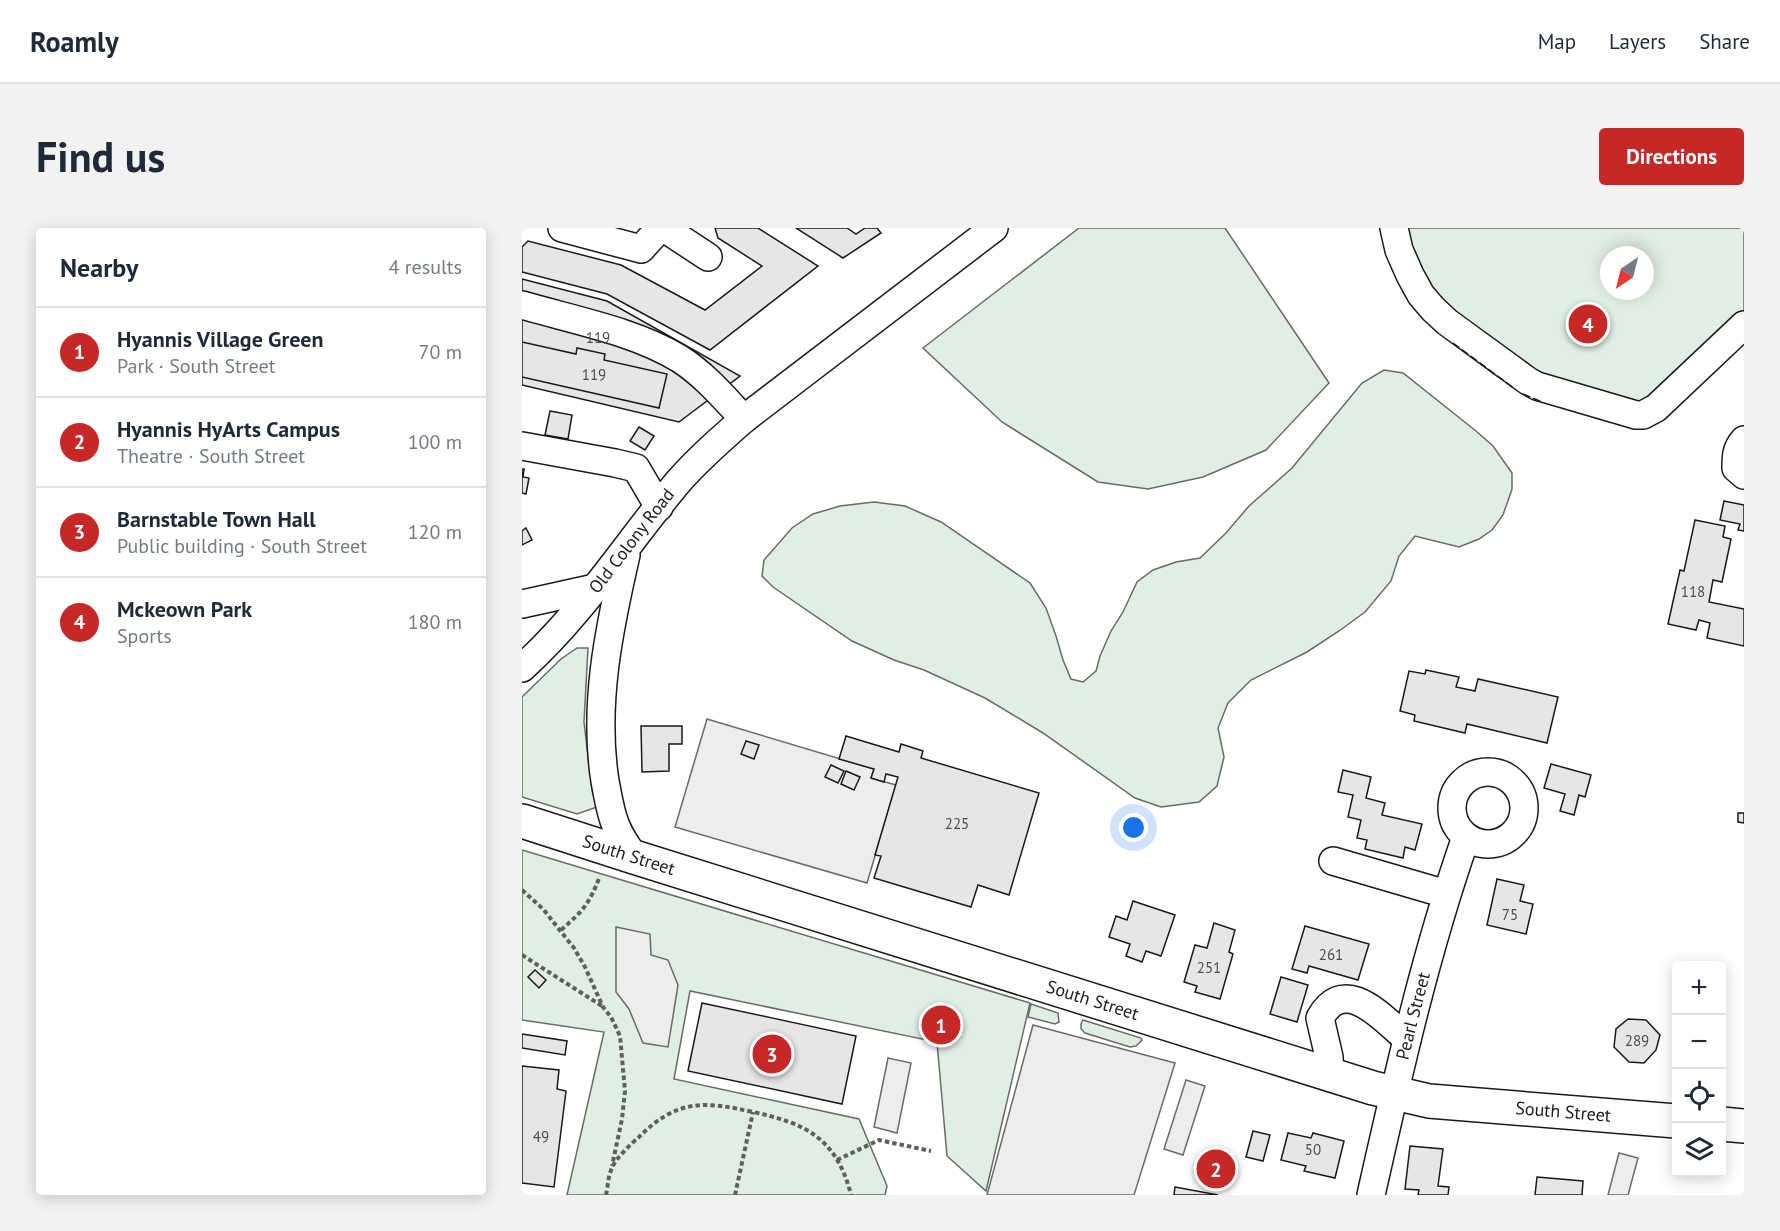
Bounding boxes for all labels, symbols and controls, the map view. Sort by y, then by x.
text: Roamly [30,23,119,60]
text: Map [1538,28,1576,55]
text: Layers [1609,28,1666,55]
text: Share [1699,28,1750,55]
button: Directions [1599,128,1744,185]
text: Find us [36,129,165,184]
north arrow [1600,246,1654,300]
text: Nearby [60,251,138,284]
text: 4 results [389,254,462,280]
pin: 4 [1568,302,1608,346]
text: Hyannis Village Green [117,325,323,353]
house number: 119 [586,328,610,347]
text: 1 [74,339,85,365]
text: 70 m [419,339,462,365]
text: Park · South Street [117,353,275,379]
house number: 119 [582,365,606,384]
text: Hyannis HyArts Campus [117,415,340,443]
text: 2 [74,429,85,455]
text: 100 m [408,429,462,455]
text: Theatre · South Street [117,443,305,469]
street label: Old Colony Road [583,483,679,598]
text: Barnstable Town Hall [117,505,316,533]
text: 3 [74,519,85,545]
text: 120 m [408,519,462,545]
text: Public building · South Street [117,533,367,559]
house number: 118 [1681,582,1705,601]
text: Mckeown Park [117,595,252,623]
text: 4 [74,609,85,635]
text: 180 m [408,609,462,635]
text: Sports [117,623,172,649]
your location [1119,813,1148,842]
house number: 225 [945,814,969,833]
street label: South Street [580,829,678,880]
house number: 75 [1502,905,1518,924]
house number: 261 [1319,945,1343,964]
house number: 251 [1197,958,1221,977]
map controls [1672,961,1726,1177]
button: + [1672,961,1726,1015]
street label: Pearl Street [1391,969,1435,1062]
street label: South Street [1044,975,1142,1025]
pin: 1 [922,1002,960,1048]
button: − [1672,1015,1726,1069]
house number: 289 [1625,1031,1649,1050]
pin: 3 [752,1032,792,1076]
button: locate [1672,1069,1726,1123]
street label: South Street [1515,1096,1612,1127]
button: layers [1672,1123,1726,1177]
house number: 49 [533,1127,549,1146]
house number: 50 [1305,1140,1321,1159]
pin: 2 [1196,1146,1236,1192]

